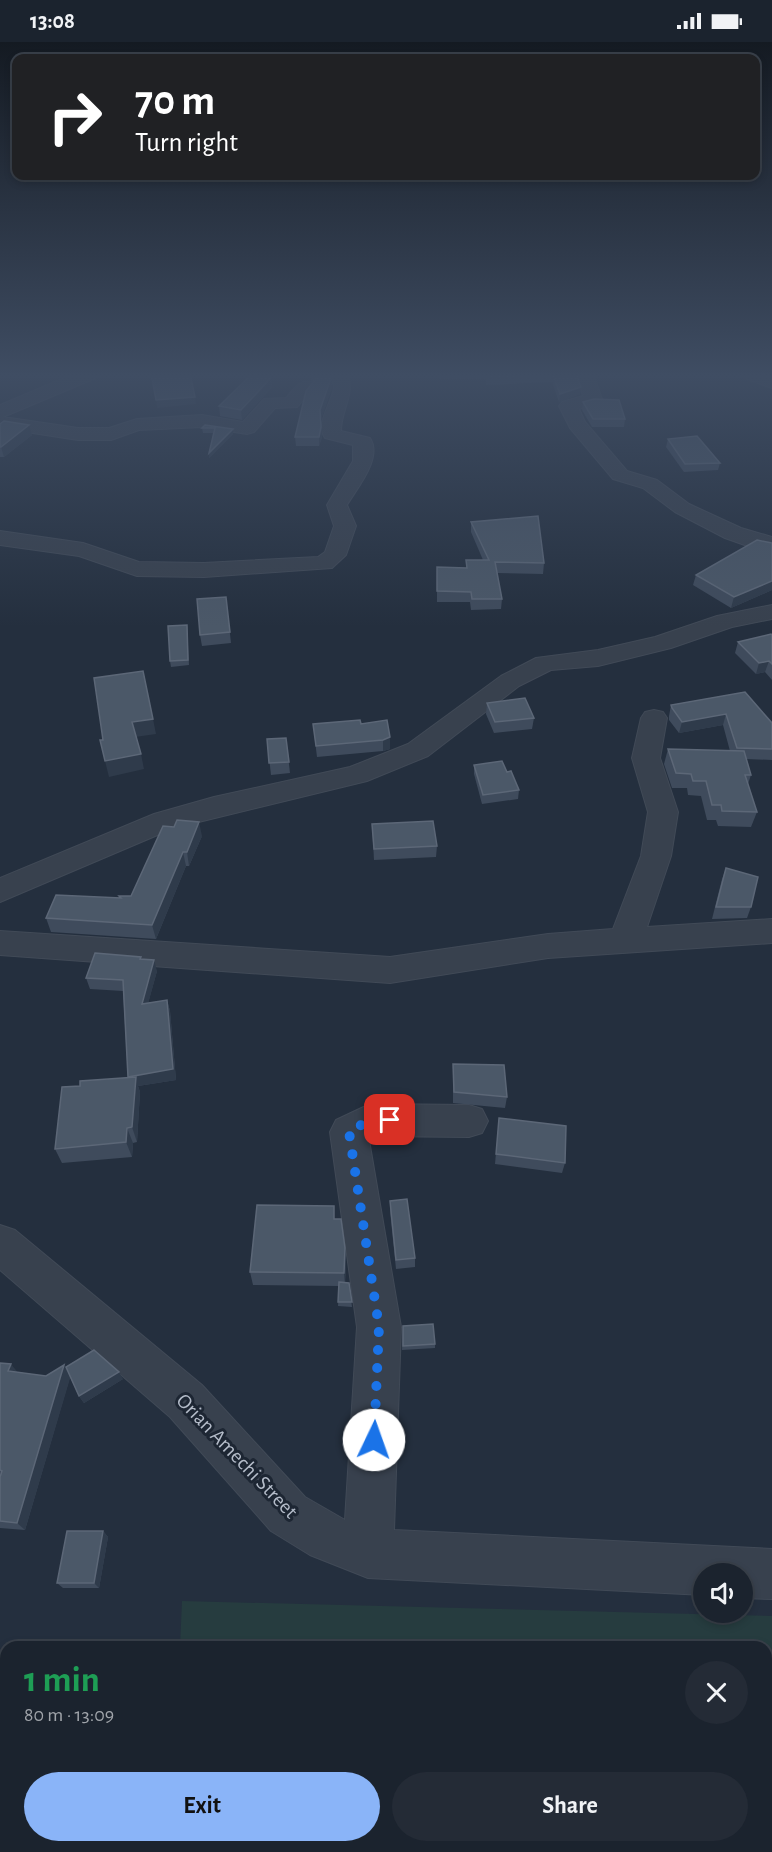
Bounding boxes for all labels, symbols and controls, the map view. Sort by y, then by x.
text: 13:08 [30,10,75,32]
icon: right [36,78,114,156]
text: 70 m [135,80,215,122]
text: Turn right [135,129,238,156]
pin [364,1094,415,1145]
icon: arrive [373,1103,406,1136]
street label: Orian Amechi Street [172,1390,302,1523]
position arrow [342,1408,406,1472]
map controls [693,1563,753,1623]
button: sound [693,1563,753,1623]
button: close [685,1661,748,1724]
text: 1 min [24,1662,100,1698]
text: 80 m · 13:09 [24,1705,114,1725]
button: Exit [24,1772,380,1841]
button: Share [392,1772,748,1841]

